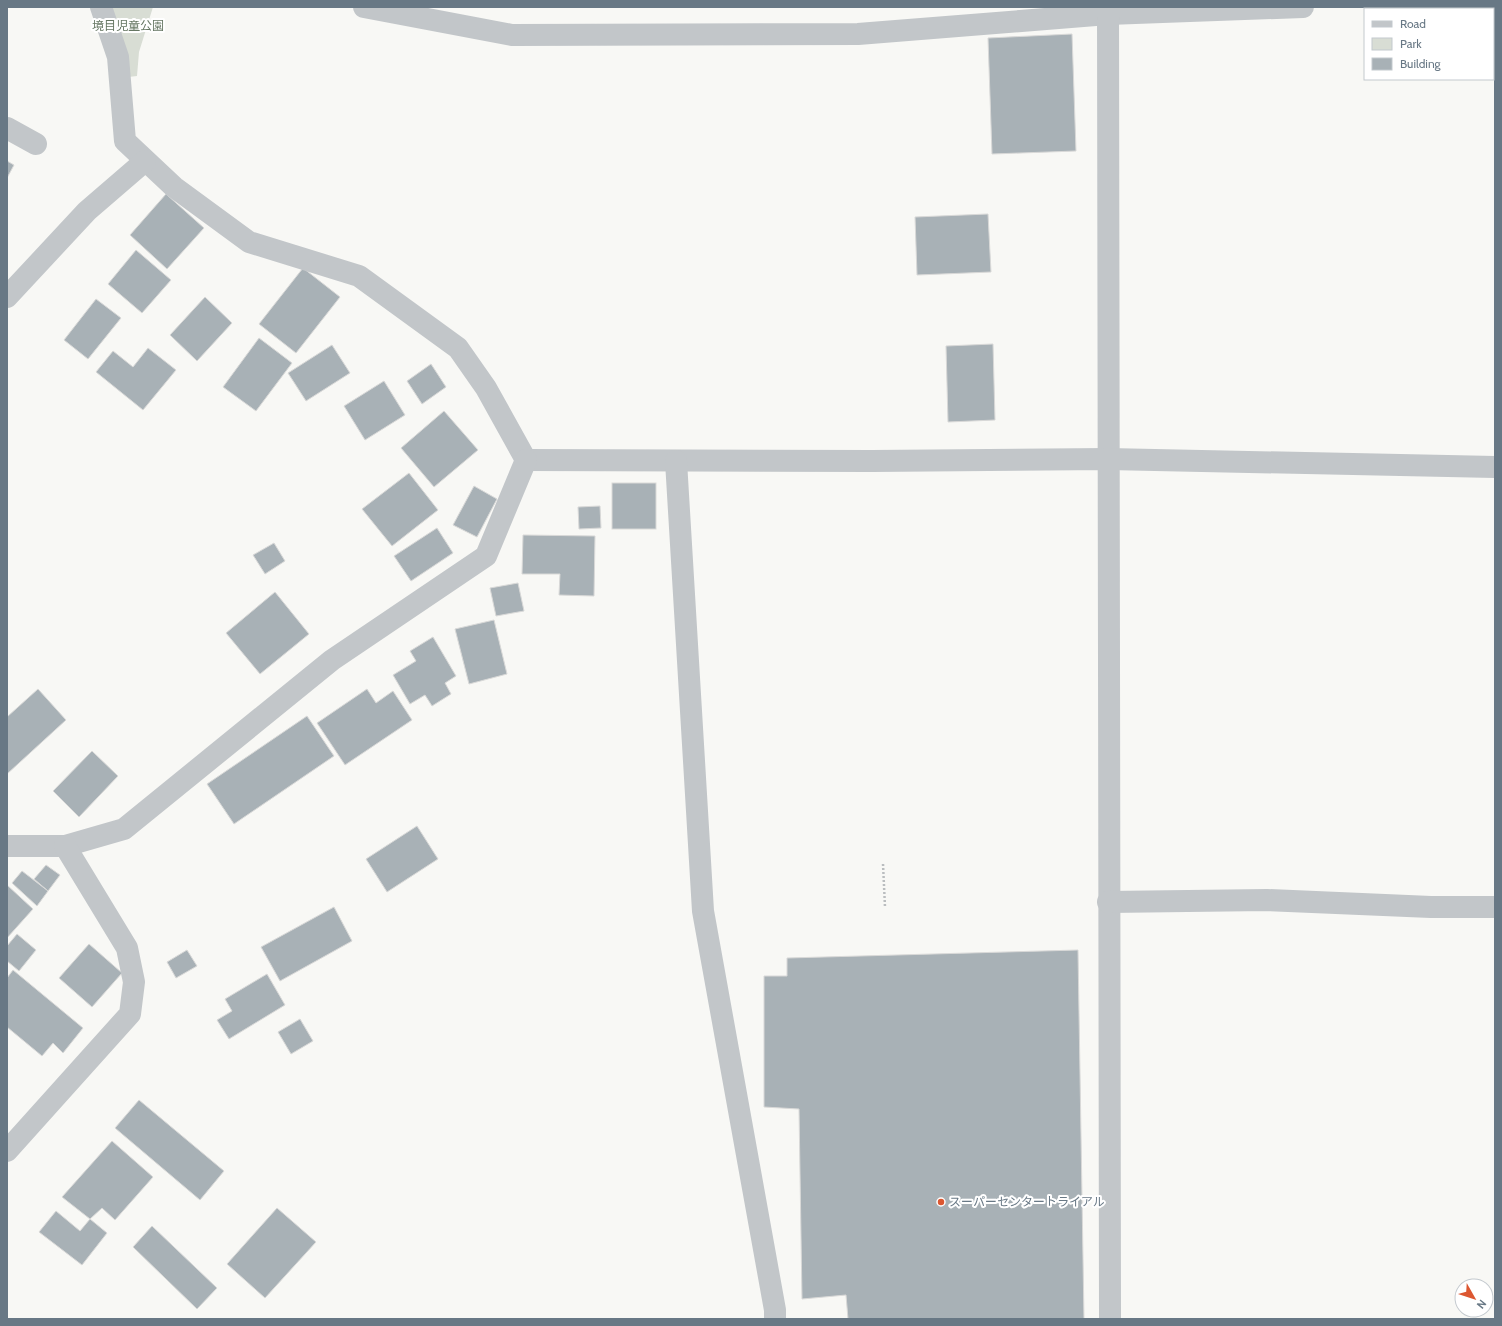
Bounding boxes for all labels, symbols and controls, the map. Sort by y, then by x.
legend [1364,8,1494,80]
text: Road [1400,16,1426,31]
park label: 境目児童公園 [92,18,164,33]
text: Park [1400,36,1422,51]
text: Building [1400,56,1442,71]
place label: スーパーセンタートライアル [949,1194,1105,1209]
marker: スーパーセンタートライアル [936,1197,946,1207]
north arrow [1454,1278,1494,1318]
text: N [1474,1297,1490,1312]

